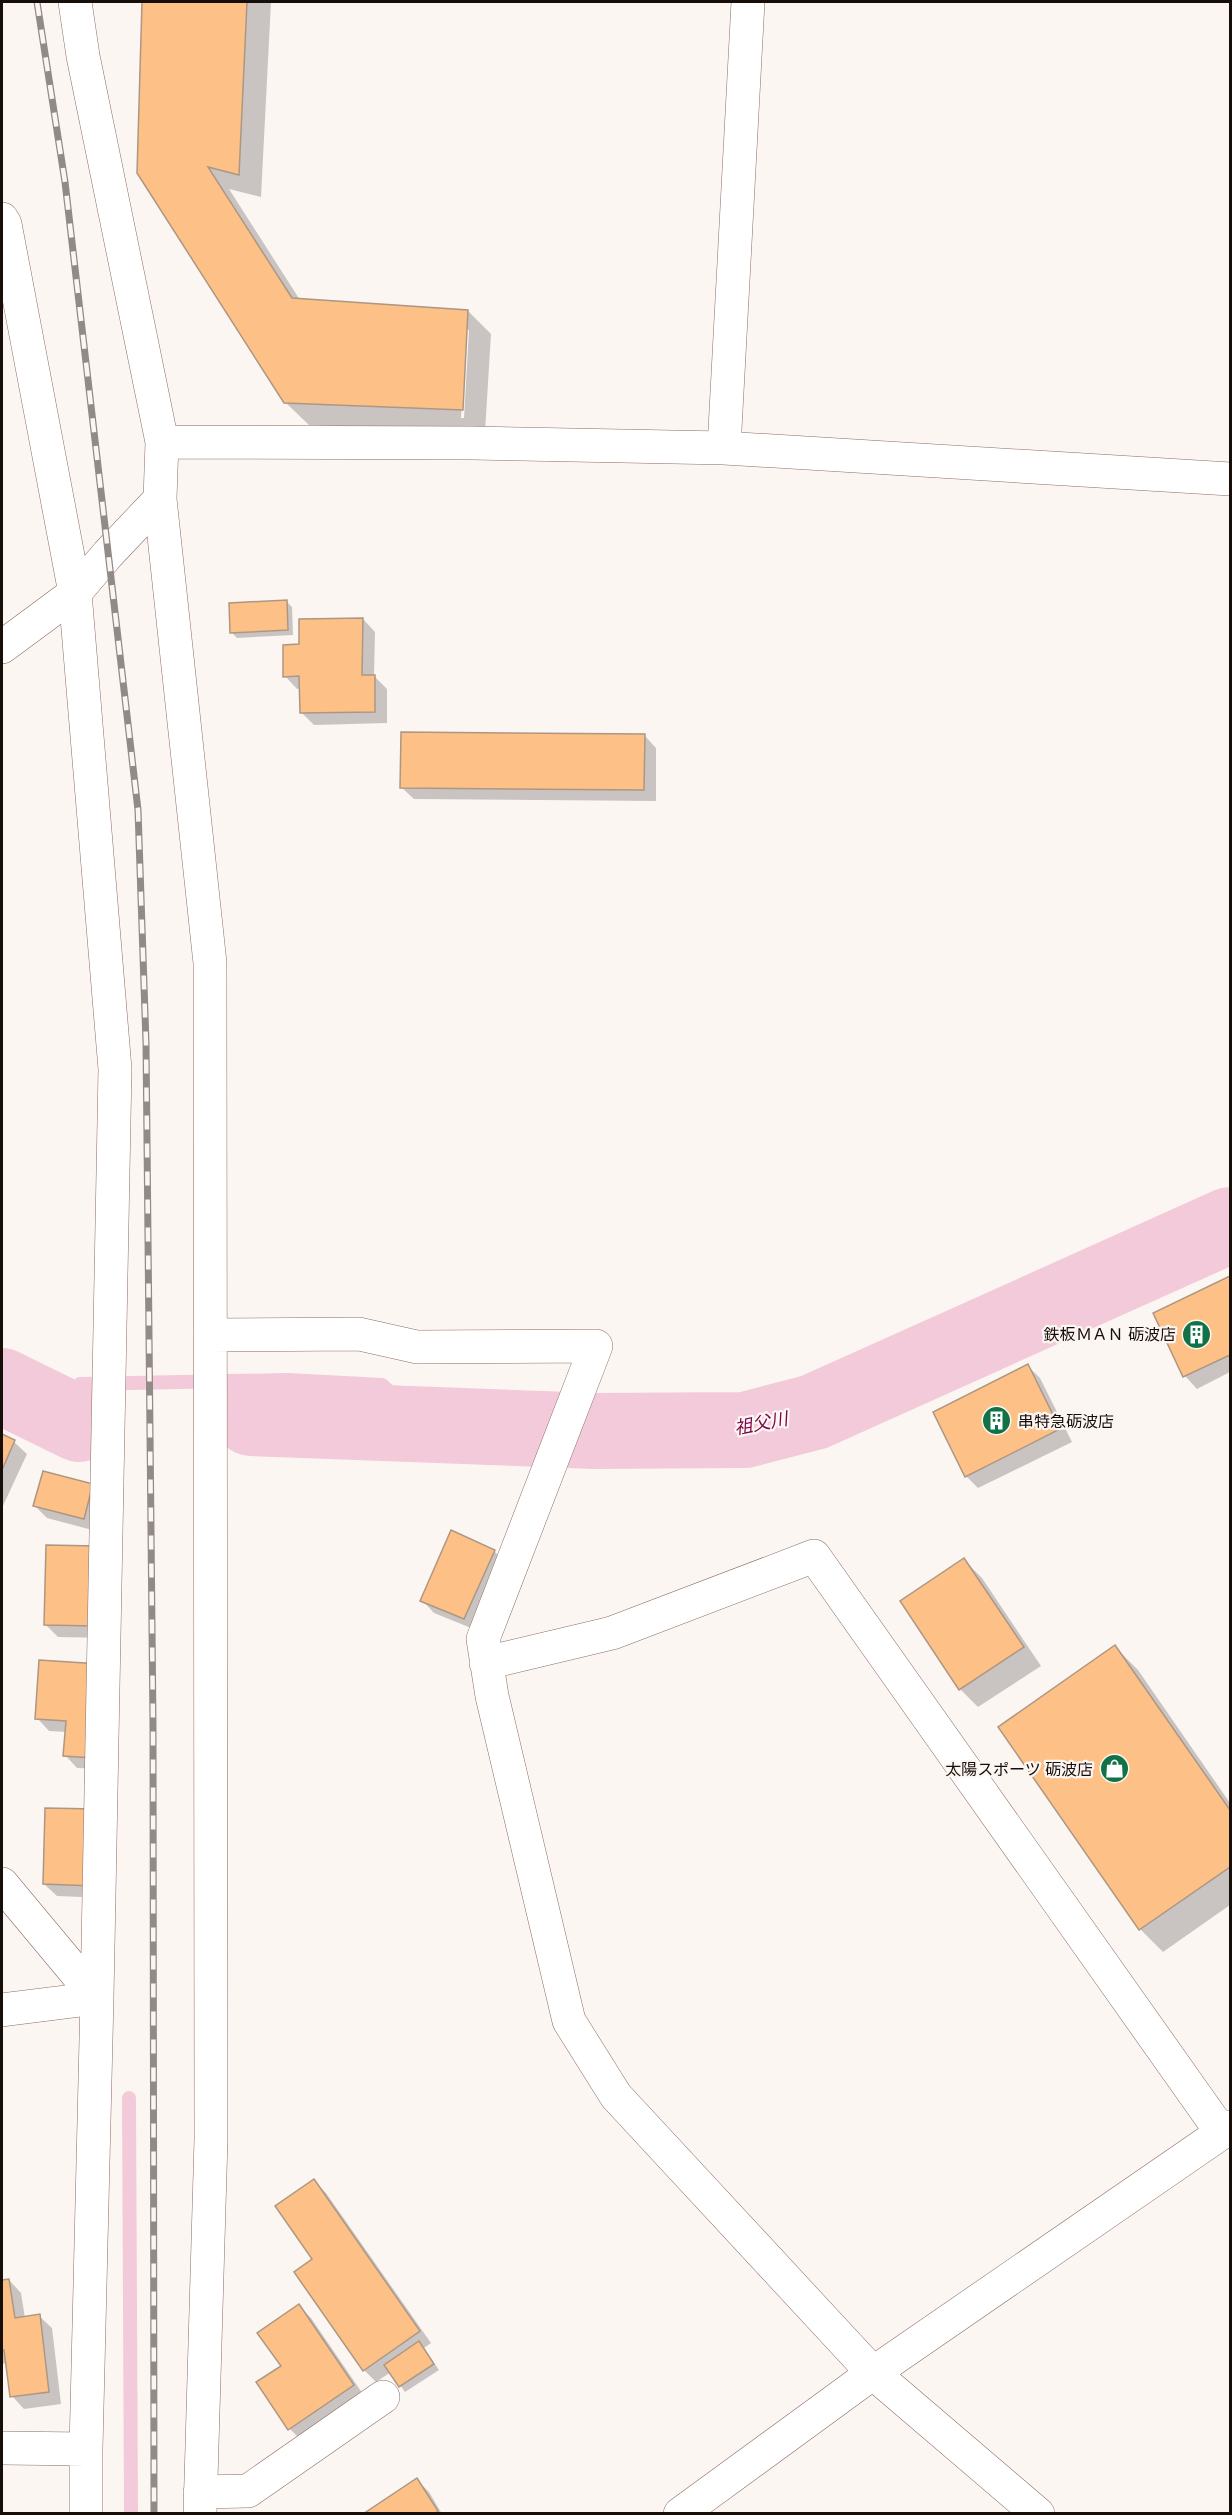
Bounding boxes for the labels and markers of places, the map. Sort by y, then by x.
building icon: 鉄板ＭＡＮ 砺波店 [1181,1318,1213,1350]
place label: 鉄板ＭＡＮ 砺波店 [1044,1324,1176,1344]
building icon: 串特急砺波店 [981,1405,1013,1437]
place label: 串特急砺波店 [1018,1411,1114,1431]
shop icon: 太陽スポーツ 砺波店 [1098,1753,1130,1785]
place label: 太陽スポーツ 砺波店 [945,1759,1093,1779]

